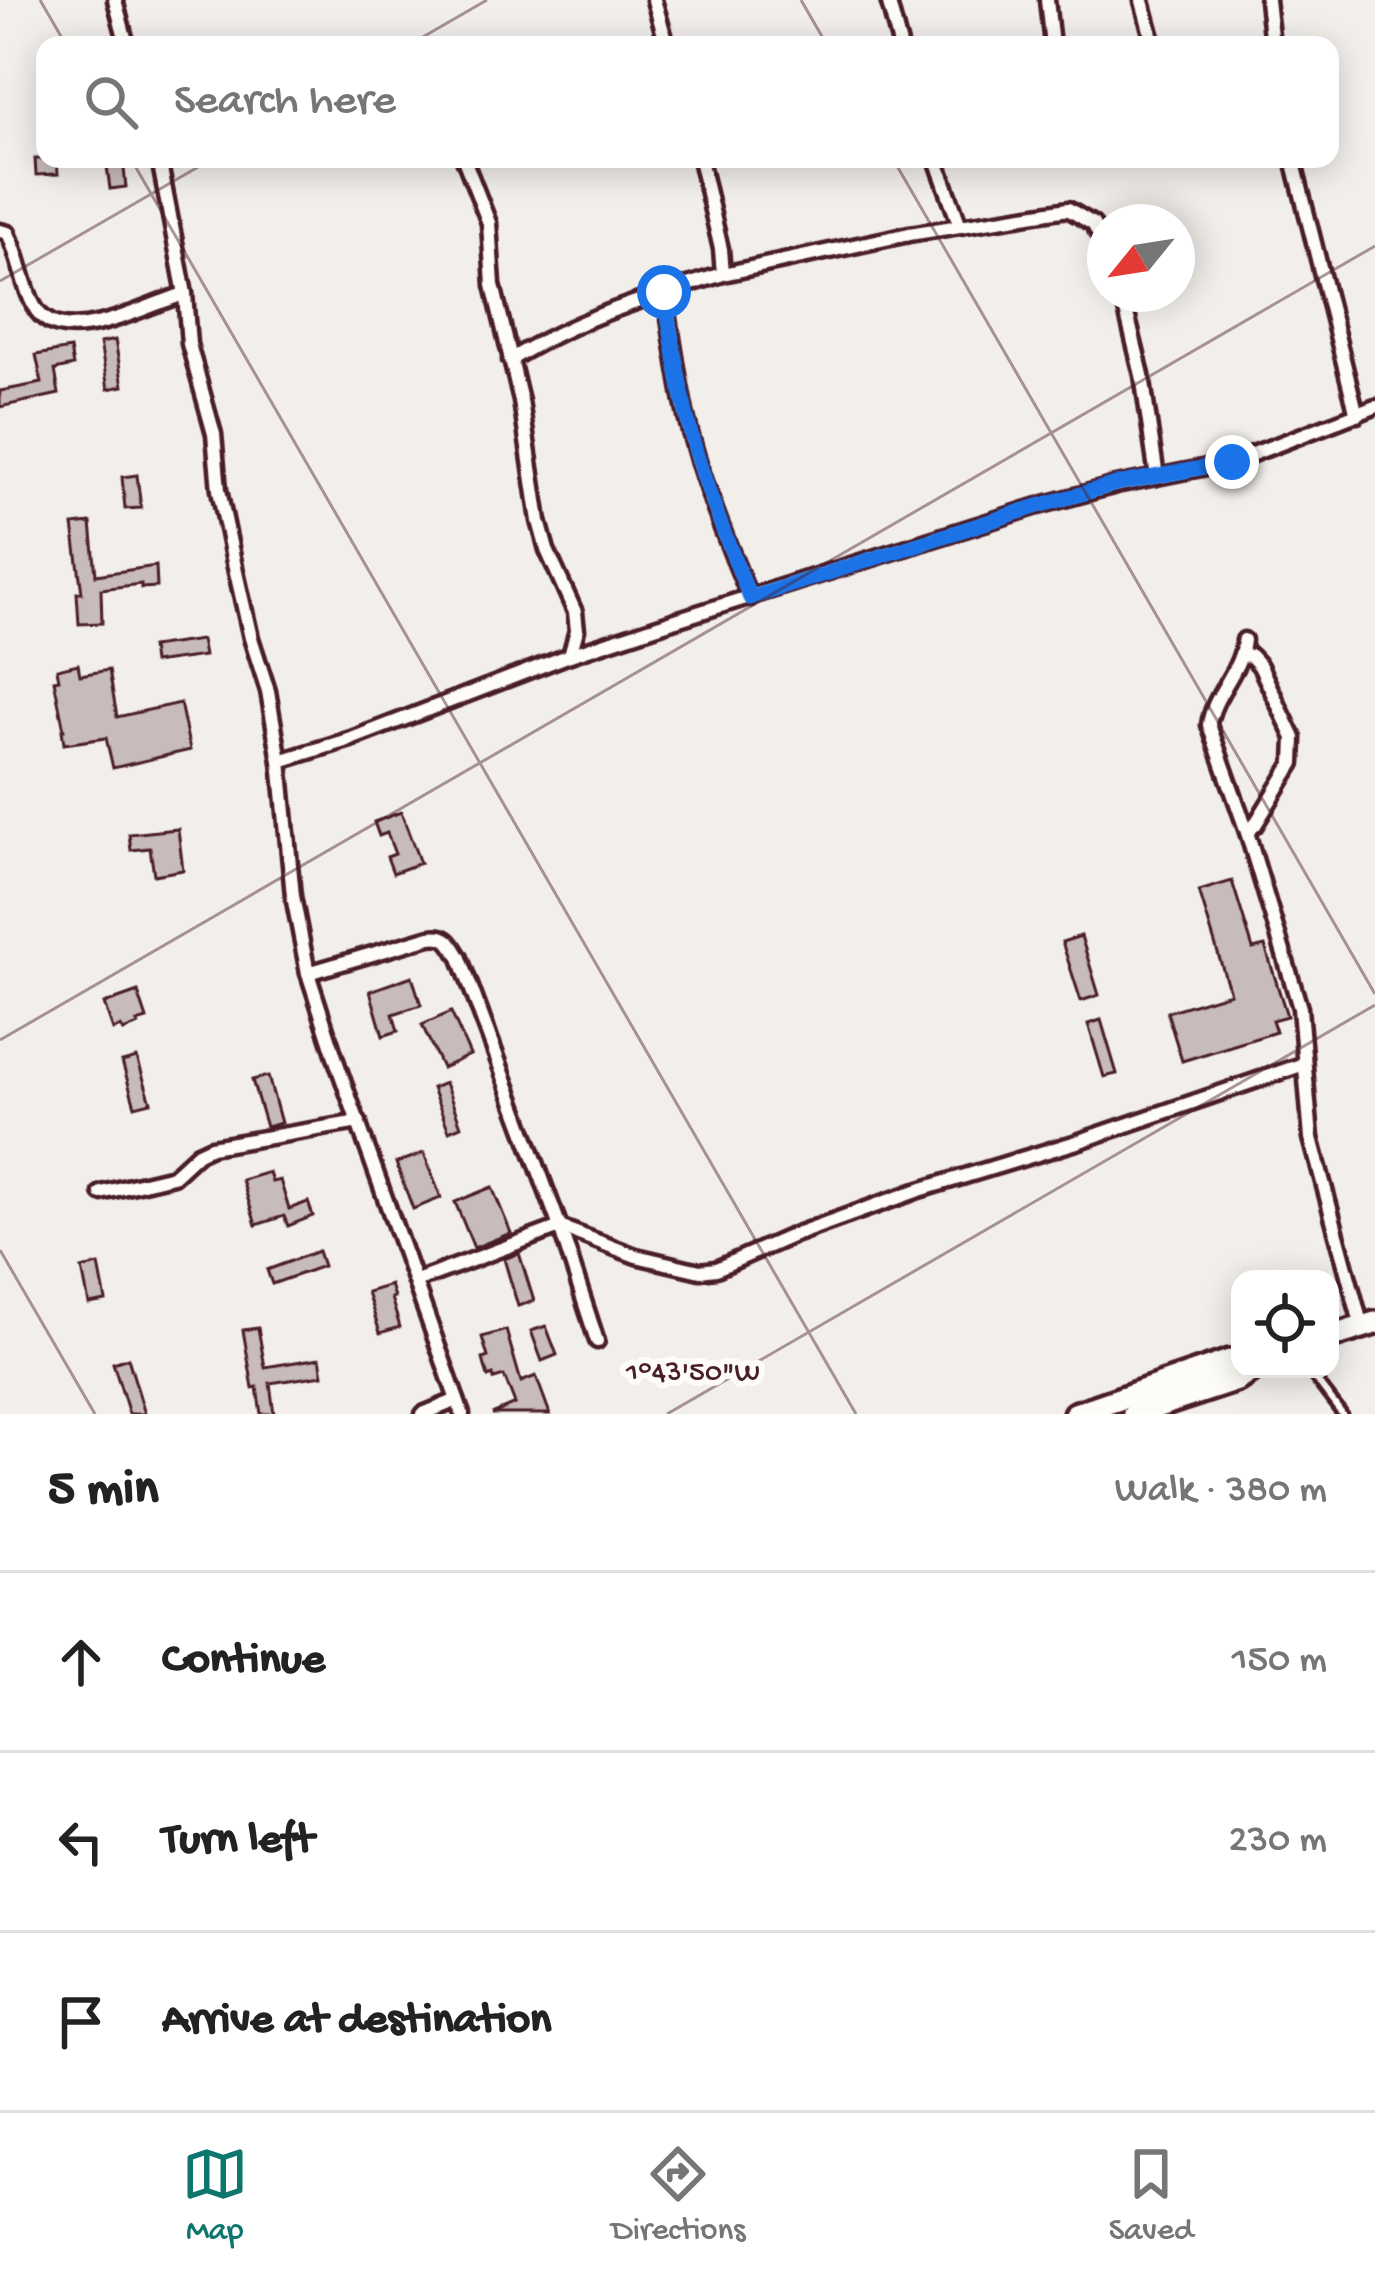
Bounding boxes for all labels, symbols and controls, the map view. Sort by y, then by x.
search box [36,36,1339,168]
icon: search [78,69,144,135]
text: Search here [174,76,396,129]
north arrow [1087,204,1195,312]
route start [637,265,691,319]
route end [1205,435,1259,489]
map controls [1231,1270,1339,1378]
button: locate [1231,1270,1339,1378]
text: 1°43'50"W [625,1357,760,1392]
text: 5 min [48,1462,158,1522]
text: Walk · 380 m [1115,1469,1327,1515]
icon: ahead [48,1629,114,1695]
text: Continue [162,1635,325,1688]
text: 150 m [1232,1639,1327,1685]
icon: left [48,1809,114,1875]
text: Turn left [162,1815,314,1868]
text: 230 m [1229,1819,1327,1865]
icon: arrive [48,1989,114,2055]
text: Arrive at destination [162,1995,551,2048]
tab: Map [182,2141,248,2251]
tab: Directions [611,2141,745,2251]
tab: Saved [1109,2141,1193,2251]

